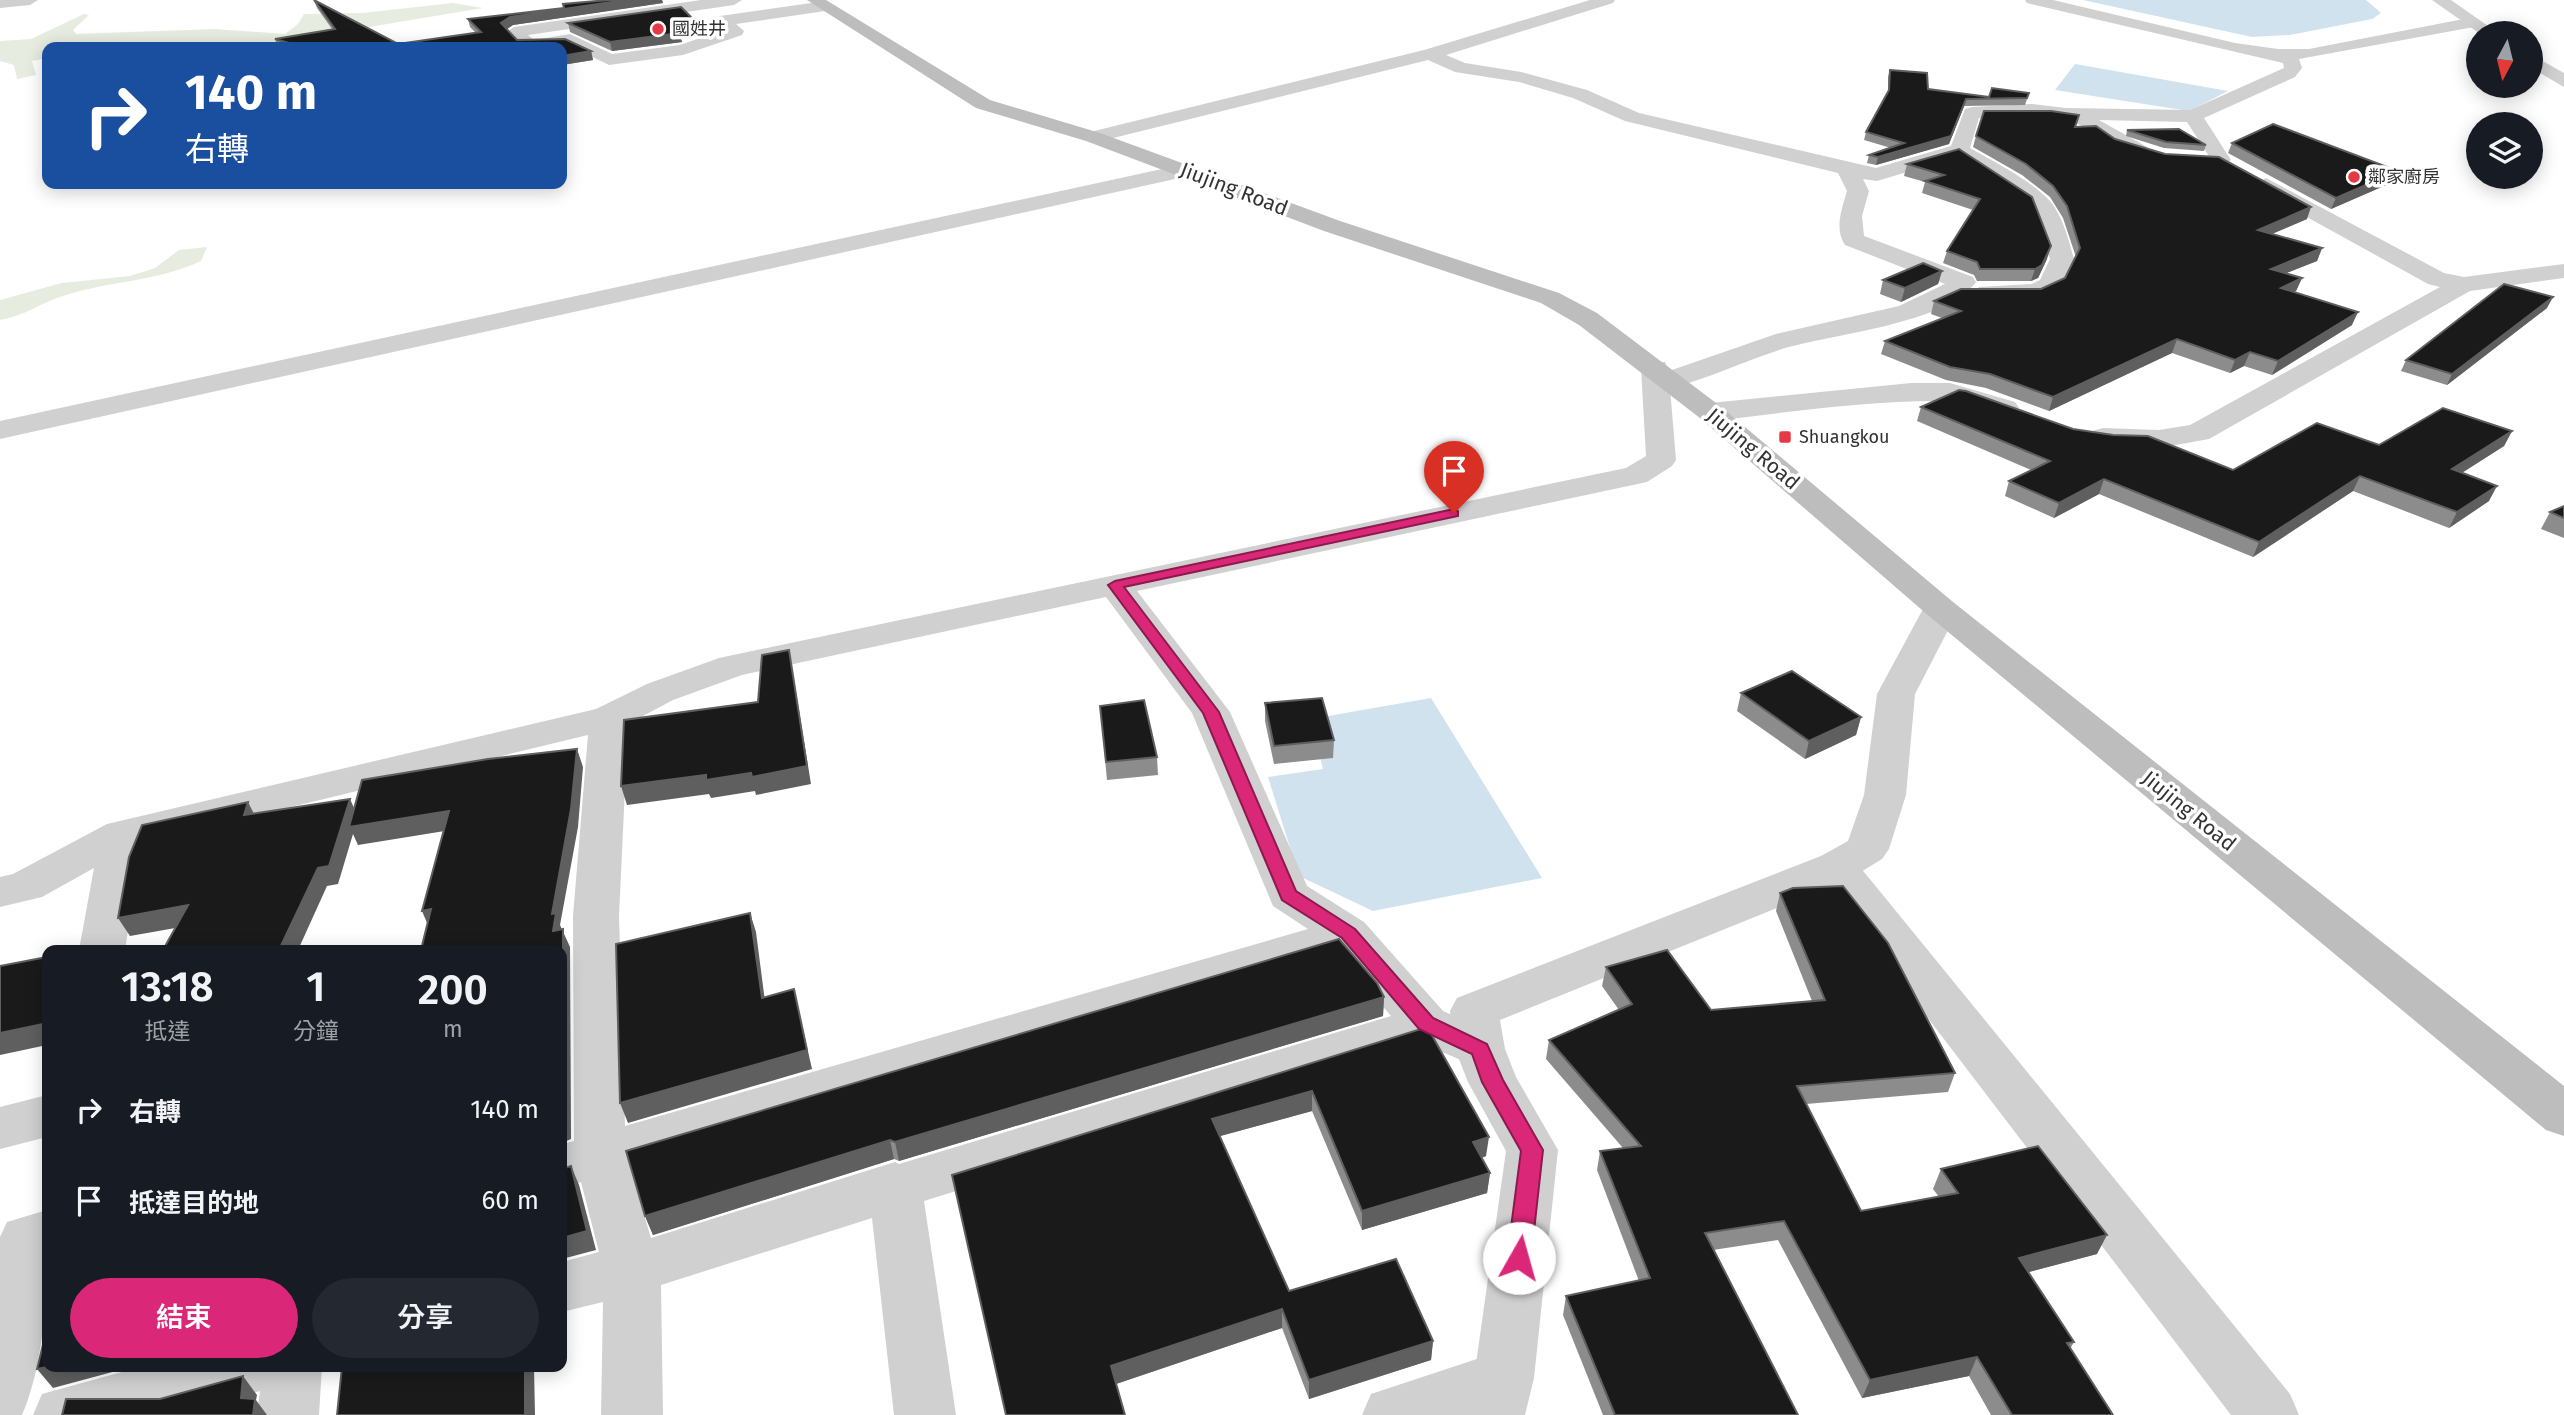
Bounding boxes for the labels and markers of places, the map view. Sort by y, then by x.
place label: 國姓井 [672,18,726,40]
marker: 國姓井 [650,21,666,37]
place label: 鄰家廚房 [2368,166,2440,188]
marker: 鄰家廚房 [2346,169,2362,185]
place label: Shuangkou [1799,426,1890,448]
marker: Shuangkou [1777,429,1793,445]
pin [1424,441,1484,513]

